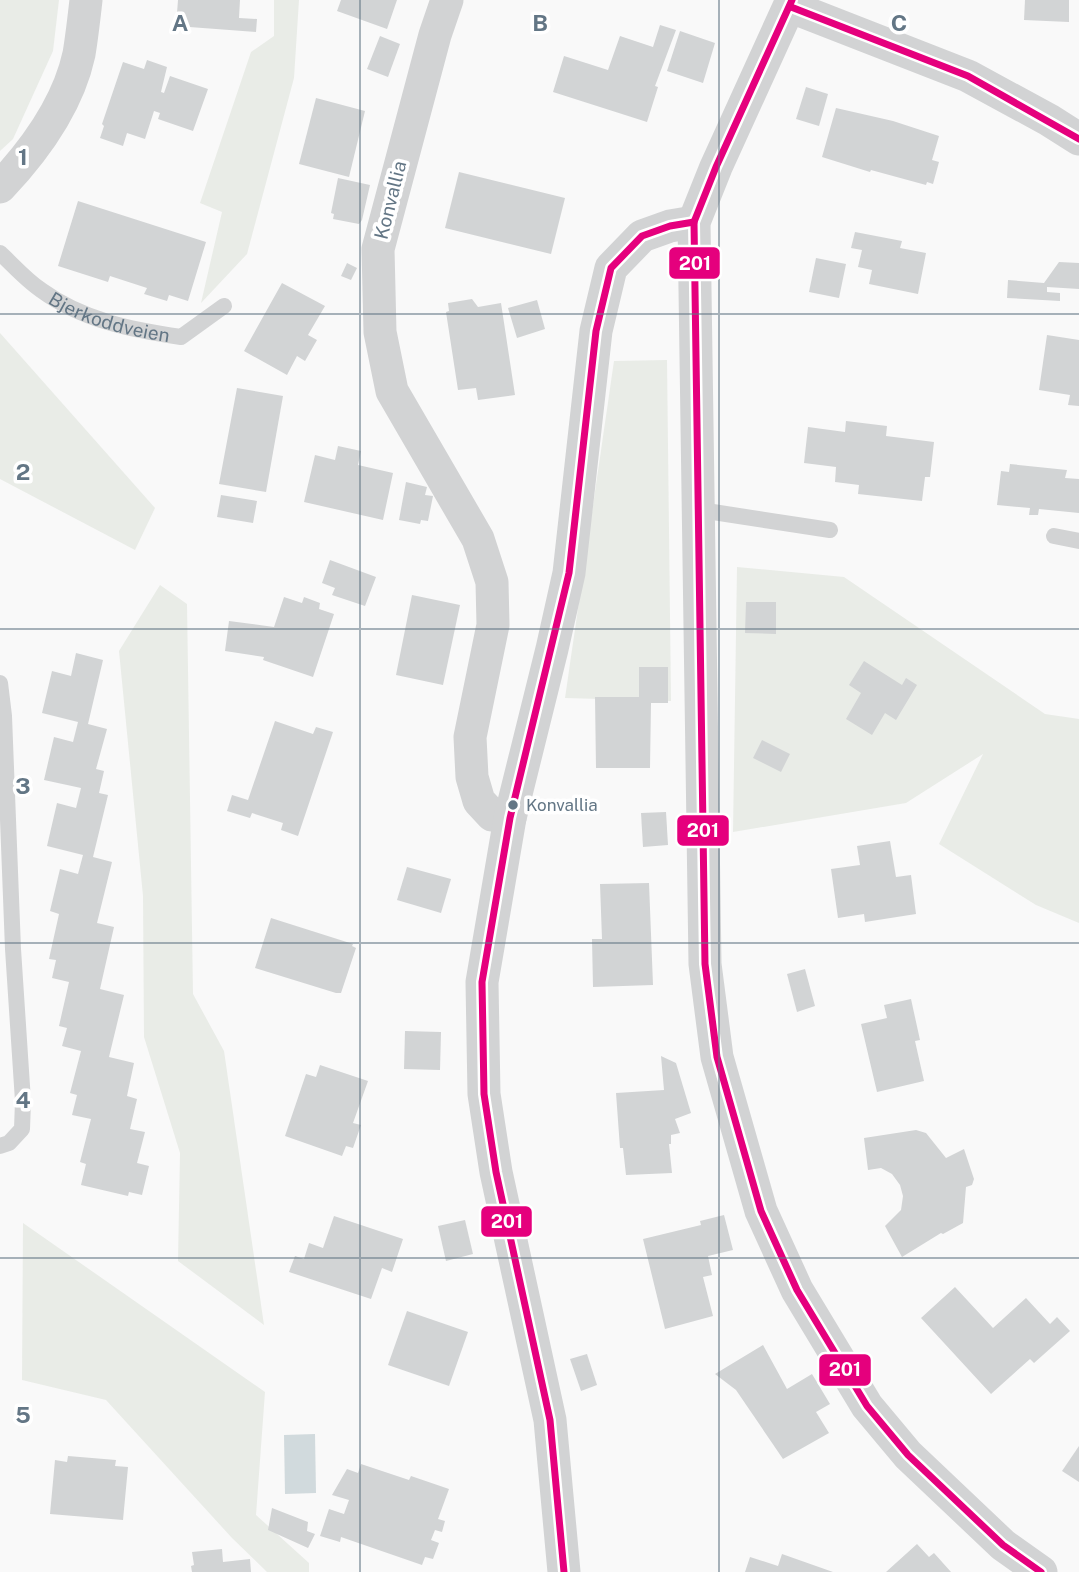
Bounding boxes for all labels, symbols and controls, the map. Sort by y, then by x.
text: A [172,9,189,36]
text: B [532,9,548,36]
text: C [891,9,907,36]
text: 1 [18,143,28,170]
street label: Konvallia [370,159,410,241]
line badge: 201 [668,246,721,280]
text: 201 [679,252,711,274]
street label: Bjerkoddveien [45,287,172,346]
text: 2 [16,458,30,485]
text: 3 [15,772,31,799]
place label: Konvallia [526,795,598,815]
marker: Konvallia [506,798,520,812]
line badge: 201 [676,814,730,847]
text: 201 [687,819,719,841]
text: 4 [15,1086,31,1113]
line badge: 201 [480,1205,533,1238]
text: 201 [491,1210,523,1232]
line badge: 201 [818,1353,872,1387]
text: 201 [829,1358,861,1380]
text: 5 [15,1401,31,1428]

